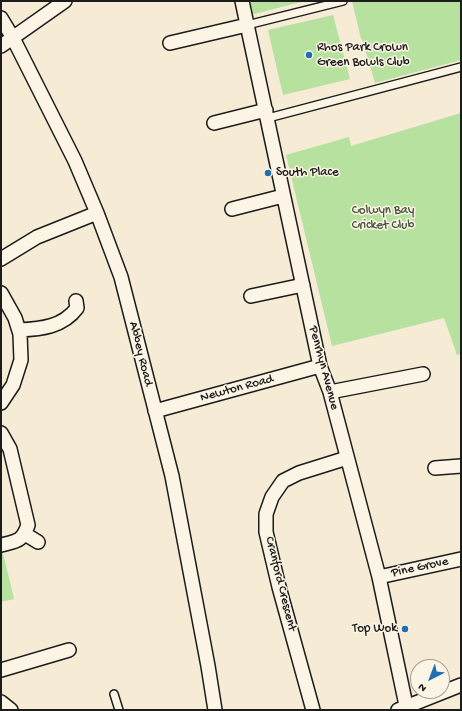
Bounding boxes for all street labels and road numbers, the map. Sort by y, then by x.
street label: Abbey Road [124,320,156,388]
street label: Penrhyn Avenue [304,324,342,412]
street label: Newton Road [199,372,275,406]
street label: Cranford Crescent [261,535,299,633]
street label: Pine Grove [390,554,450,582]

